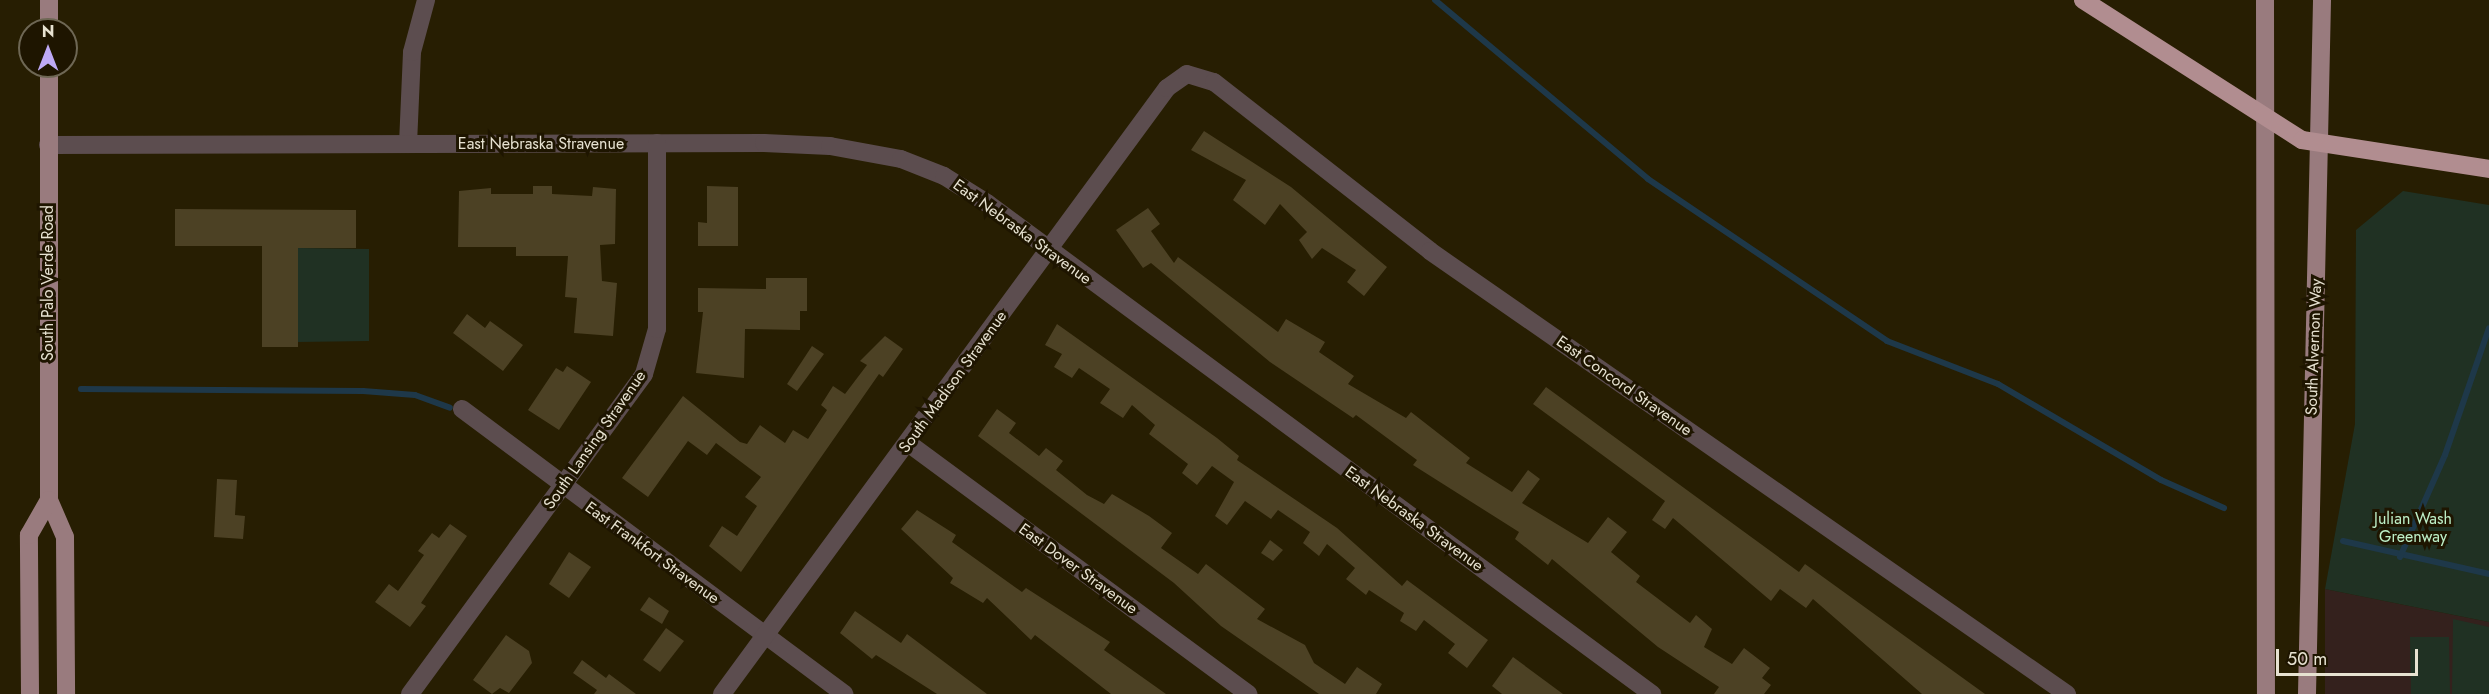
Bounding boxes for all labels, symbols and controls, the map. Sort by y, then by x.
north arrow [18,18,78,78]
text: N [42,20,54,43]
street label: East Nebraska Stravenue [458,134,624,154]
street label: East Nebraska Stravenue [949,175,1095,289]
street label: South Palo Verde Road [38,205,58,361]
street label: South Alvernon Way [2302,278,2326,416]
street label: South Madison Stravenue [895,307,1011,457]
street label: East Concord Stravenue [1552,332,1696,440]
street label: South Lansing Stravenue [540,367,650,513]
street label: East Nebraska Stravenue [1341,462,1487,576]
street label: East Frankfort Stravenue [581,498,723,608]
park label: Julian Wash Greenway [2374,509,2452,547]
street label: East Dover Stravenue [1015,519,1141,619]
scale bar [2279,637,2422,675]
text: 50 m [2287,646,2327,672]

